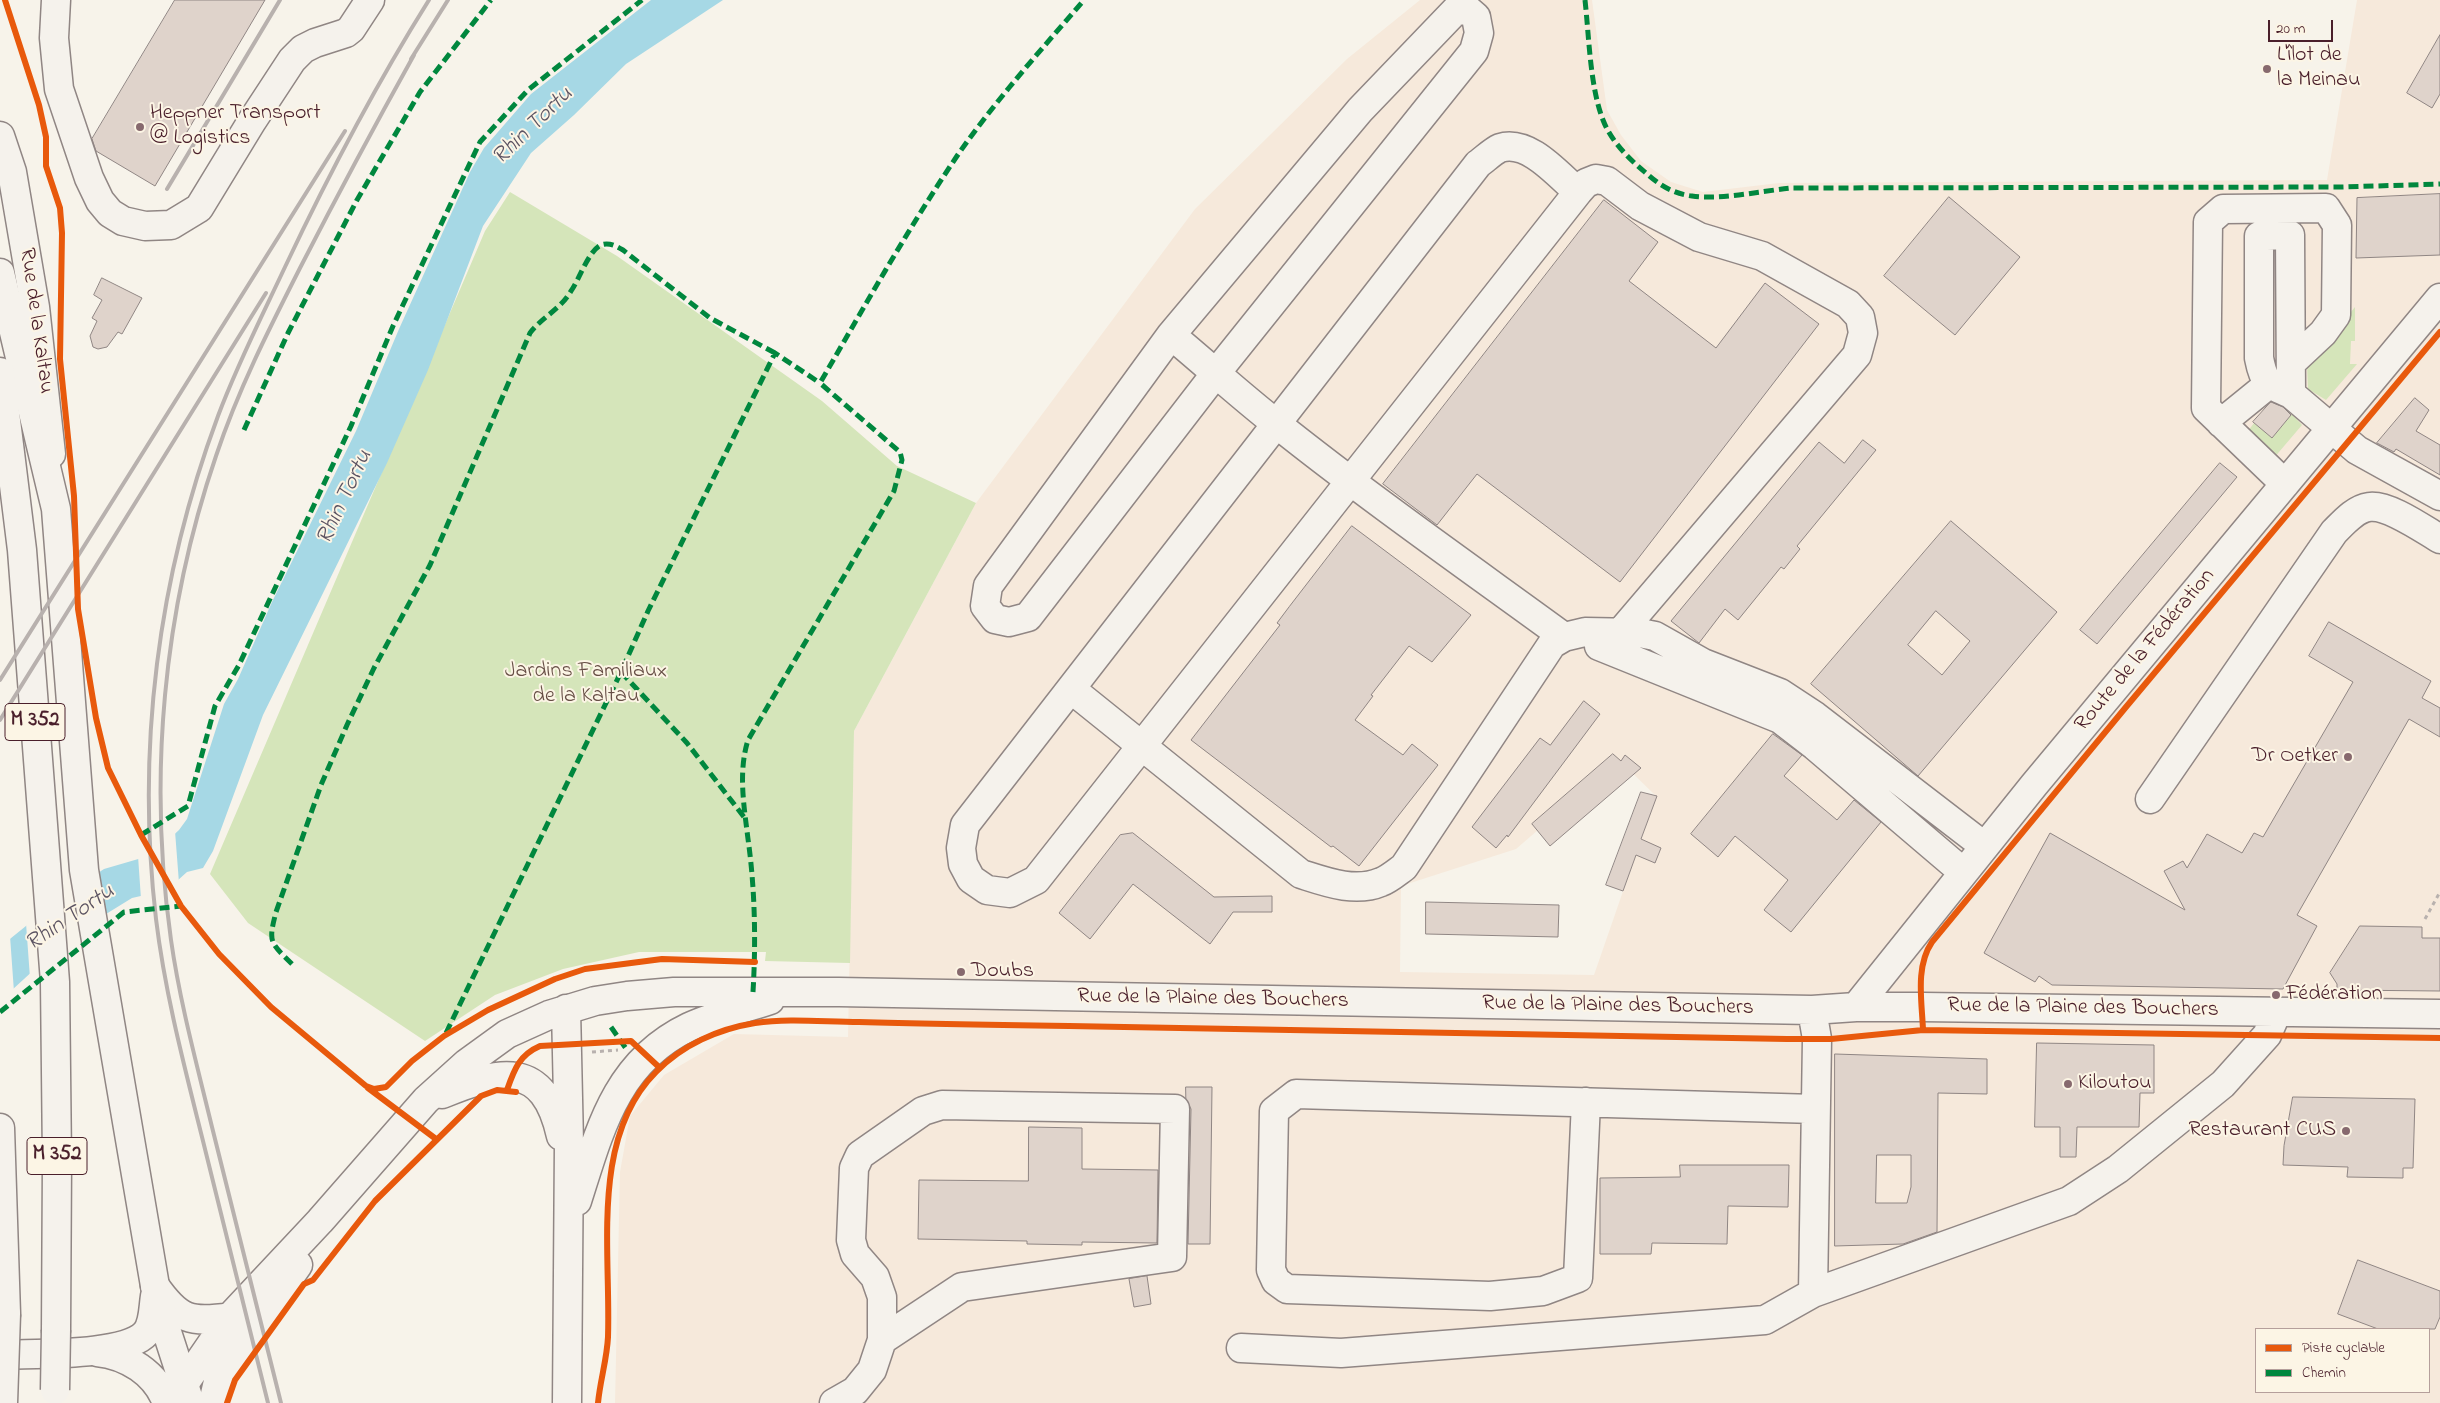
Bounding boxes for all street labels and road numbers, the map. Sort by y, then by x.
street label: Rue de la Kaltau [12,246,58,396]
street label: Route de la Fédération [2070,564,2222,738]
road number: M 352 [5,704,65,740]
street label: Rue de la Plaine des Bouchers [1077,984,1349,1016]
street label: Rue de la Plaine des Bouchers [1482,991,1754,1023]
street label: Rue de la Plaine des Bouchers [1947,993,2219,1025]
road number: M 352 [27,1138,87,1174]

